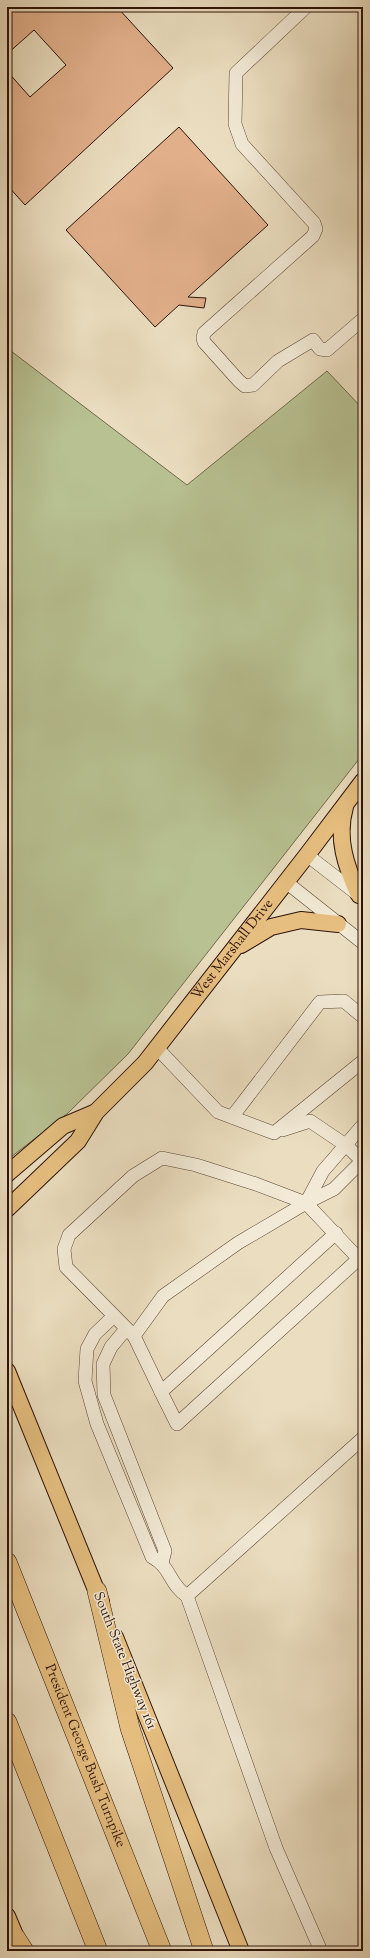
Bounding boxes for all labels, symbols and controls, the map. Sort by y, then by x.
street label: West Marshall Drive [187,895,279,1005]
street label: South State Highway 161 [87,1589,161,1733]
street label: President George Bush Turnpike [39,1662,130,1851]

